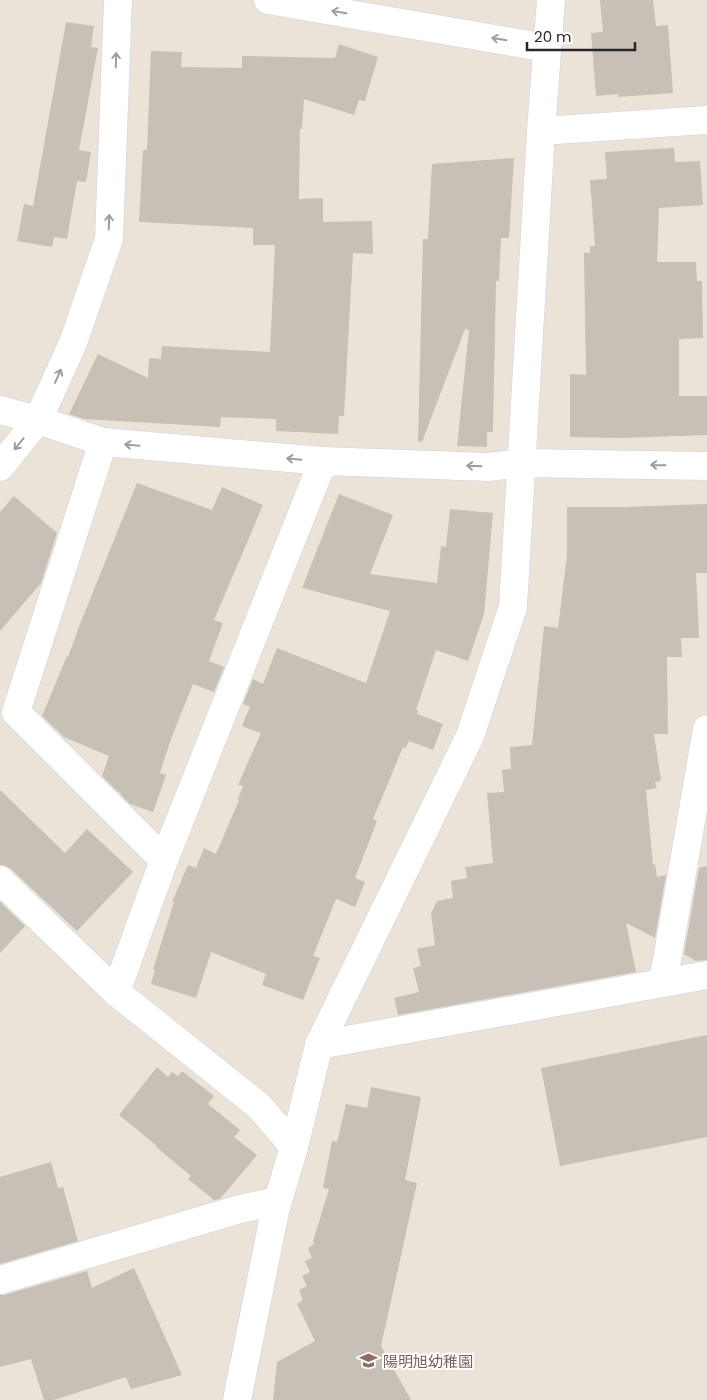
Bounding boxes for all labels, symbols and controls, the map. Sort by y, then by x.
one-way arrow [332,7,348,17]
scale bar [527,20,634,52]
text: 20 m [534,26,572,47]
one-way arrow [492,34,508,44]
one-way arrow [111,52,121,68]
one-way arrow [105,215,114,231]
one-way arrow [54,369,64,384]
one-way arrow [14,437,25,450]
one-way arrow [124,440,140,449]
one-way arrow [286,454,302,463]
one-way arrow [651,460,667,470]
one-way arrow [466,462,482,471]
school or university icon: 陽明旭幼稚園 [359,1351,379,1371]
place label: 陽明旭幼稚園 [383,1351,473,1372]

